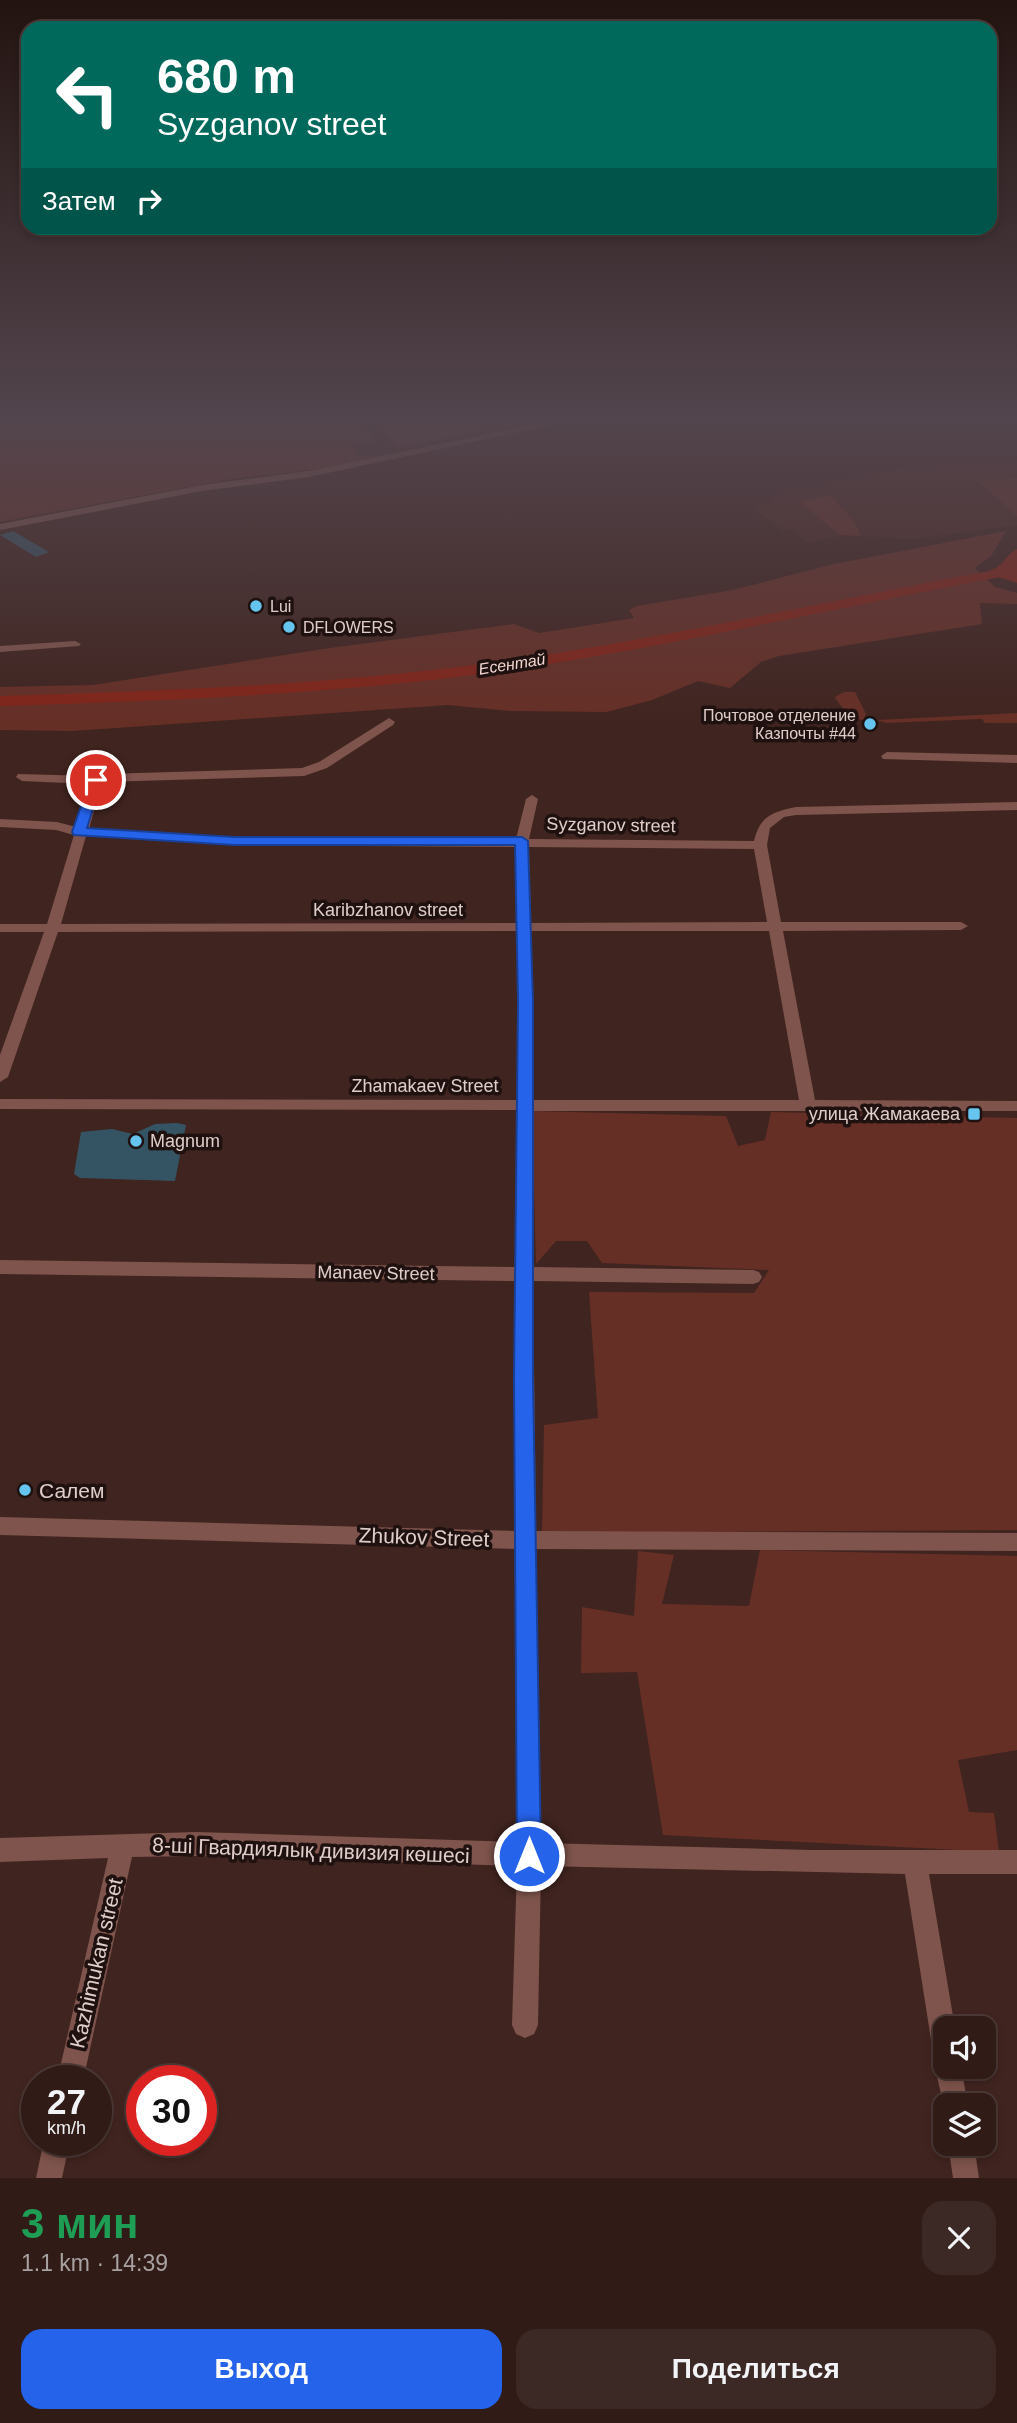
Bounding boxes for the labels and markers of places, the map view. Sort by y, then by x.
marker: Lui [248,598,264,614]
place label: Lui [270,598,291,615]
marker: DFLOWERS [281,619,297,635]
place label: DFLOWERS [303,619,394,636]
place label: Почтовое отделение Казпочты #44 [703,707,856,742]
marker: Почтовое отделение Казпочты #44 [862,716,878,732]
pin [66,750,126,810]
place label: улица Жамакаева [809,1104,961,1124]
marker: улица Жамакаева [966,1106,982,1122]
place label: Magnum [150,1131,220,1151]
marker: Magnum [128,1133,144,1149]
place label: Салем [39,1479,104,1502]
marker: Салем [17,1482,33,1498]

